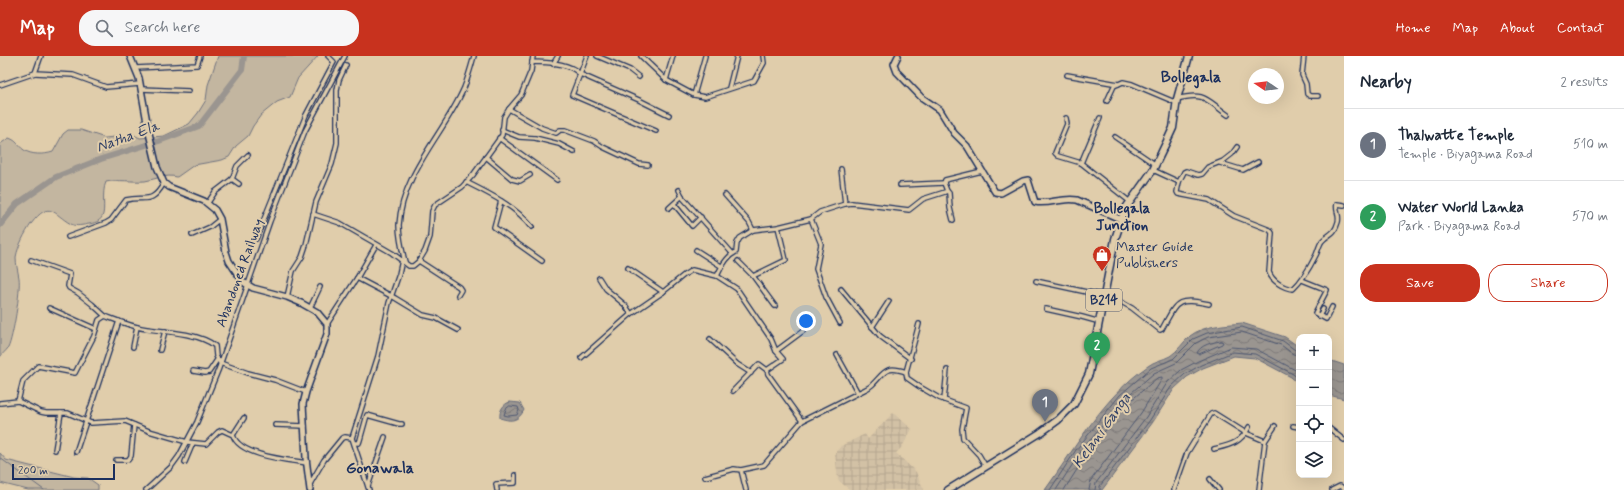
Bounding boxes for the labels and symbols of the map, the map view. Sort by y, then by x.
district label: Bollegala [1161,67,1221,89]
north arrow [1248,68,1284,104]
water label: Natha Ela [94,116,163,158]
district label: Bollegala Junction [1094,199,1151,236]
street label: Abandoned Railway [212,216,268,330]
place label: Master Guide Publishers [1116,238,1194,272]
shop icon: Master Guide Publishers [1091,244,1113,272]
road number: B214 [1086,289,1122,311]
your location [796,311,816,331]
pin: 2 [1084,332,1110,365]
pin: 1 [1032,389,1058,422]
water label: Kelani Ganga [1068,389,1137,473]
district label: Gonawala [346,458,414,479]
scale bar [12,462,115,481]

